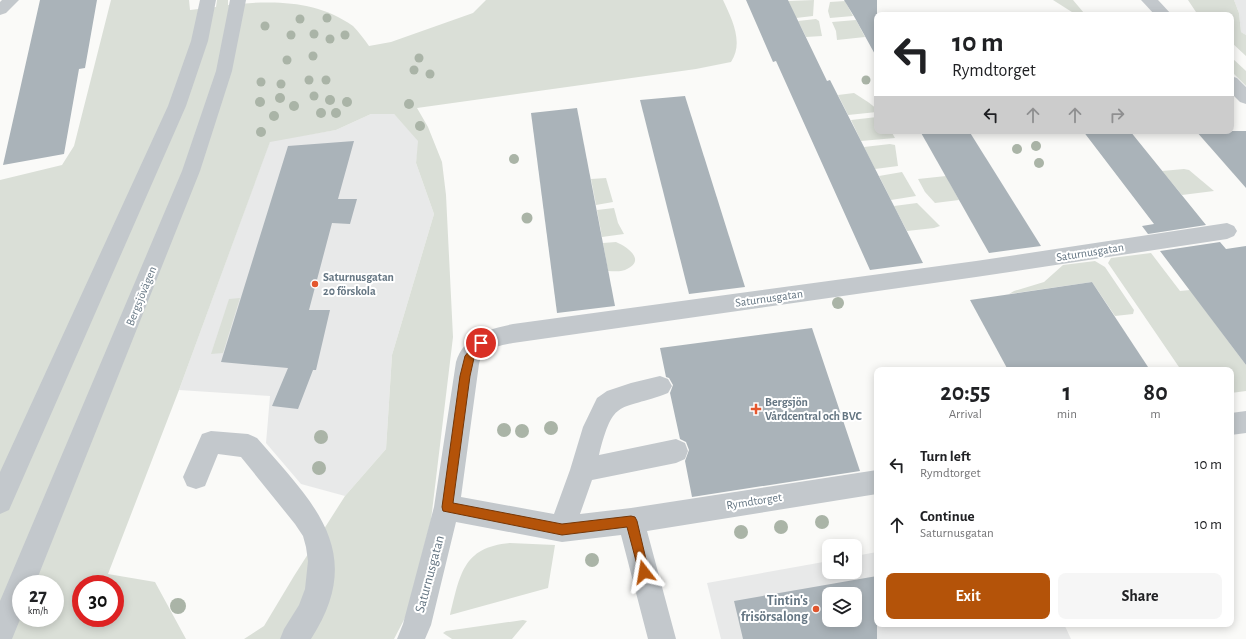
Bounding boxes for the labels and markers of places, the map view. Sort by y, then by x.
place label: Saturnusgatan 20 förskola [323,271,394,297]
marker: Saturnusgatan 20 förskola [310,279,320,289]
pin [464,326,498,360]
place label: Bergsjön Vårdcentral och BVC [765,396,862,422]
marker: Bergsjön Vårdcentral och BVC [750,403,762,415]
place label: Tintin's frisörsalong [741,594,809,624]
marker: Tintin's frisörsalong [811,604,821,614]

